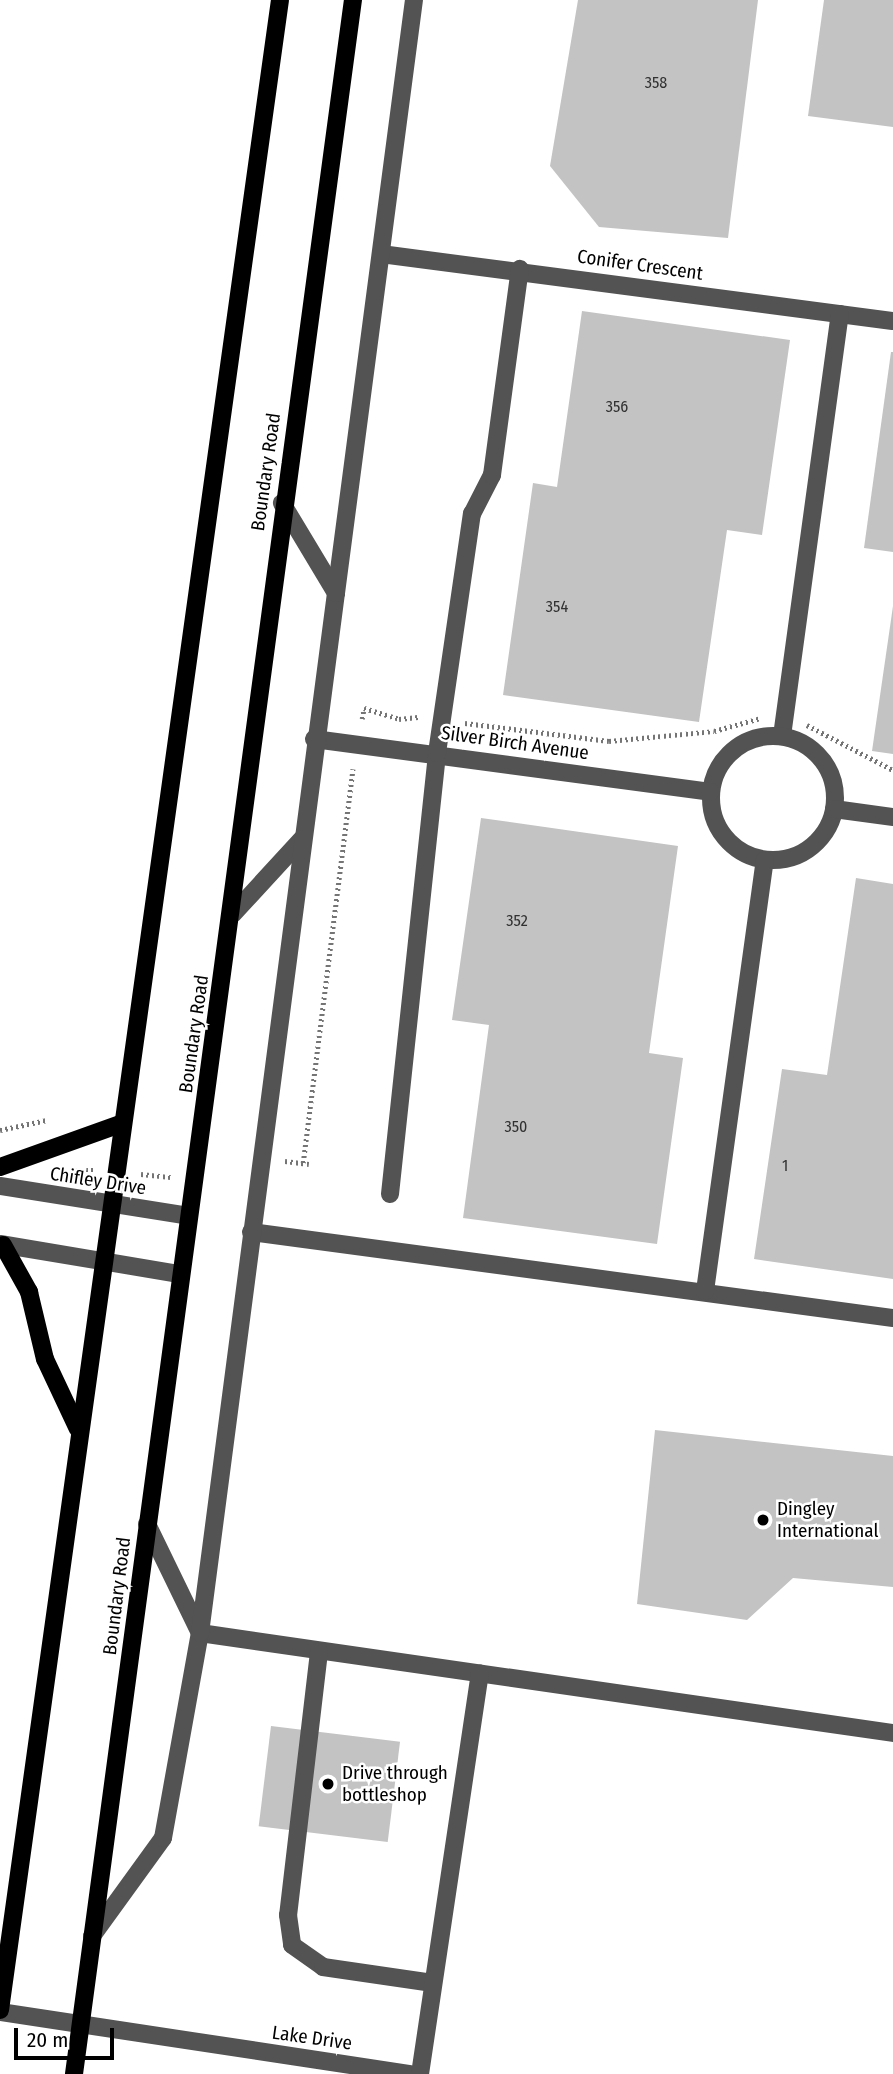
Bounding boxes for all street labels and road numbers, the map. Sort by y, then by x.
street label: Conifer Crescent [576,245,704,285]
street label: Boundary Road [246,412,286,532]
street label: Silver Birch Avenue [440,721,590,765]
street label: Boundary Road [174,974,214,1094]
street label: Chifley Drive [48,1162,148,1200]
street label: Boundary Road [98,1536,136,1656]
street label: Lake Drive [271,2021,353,2055]

